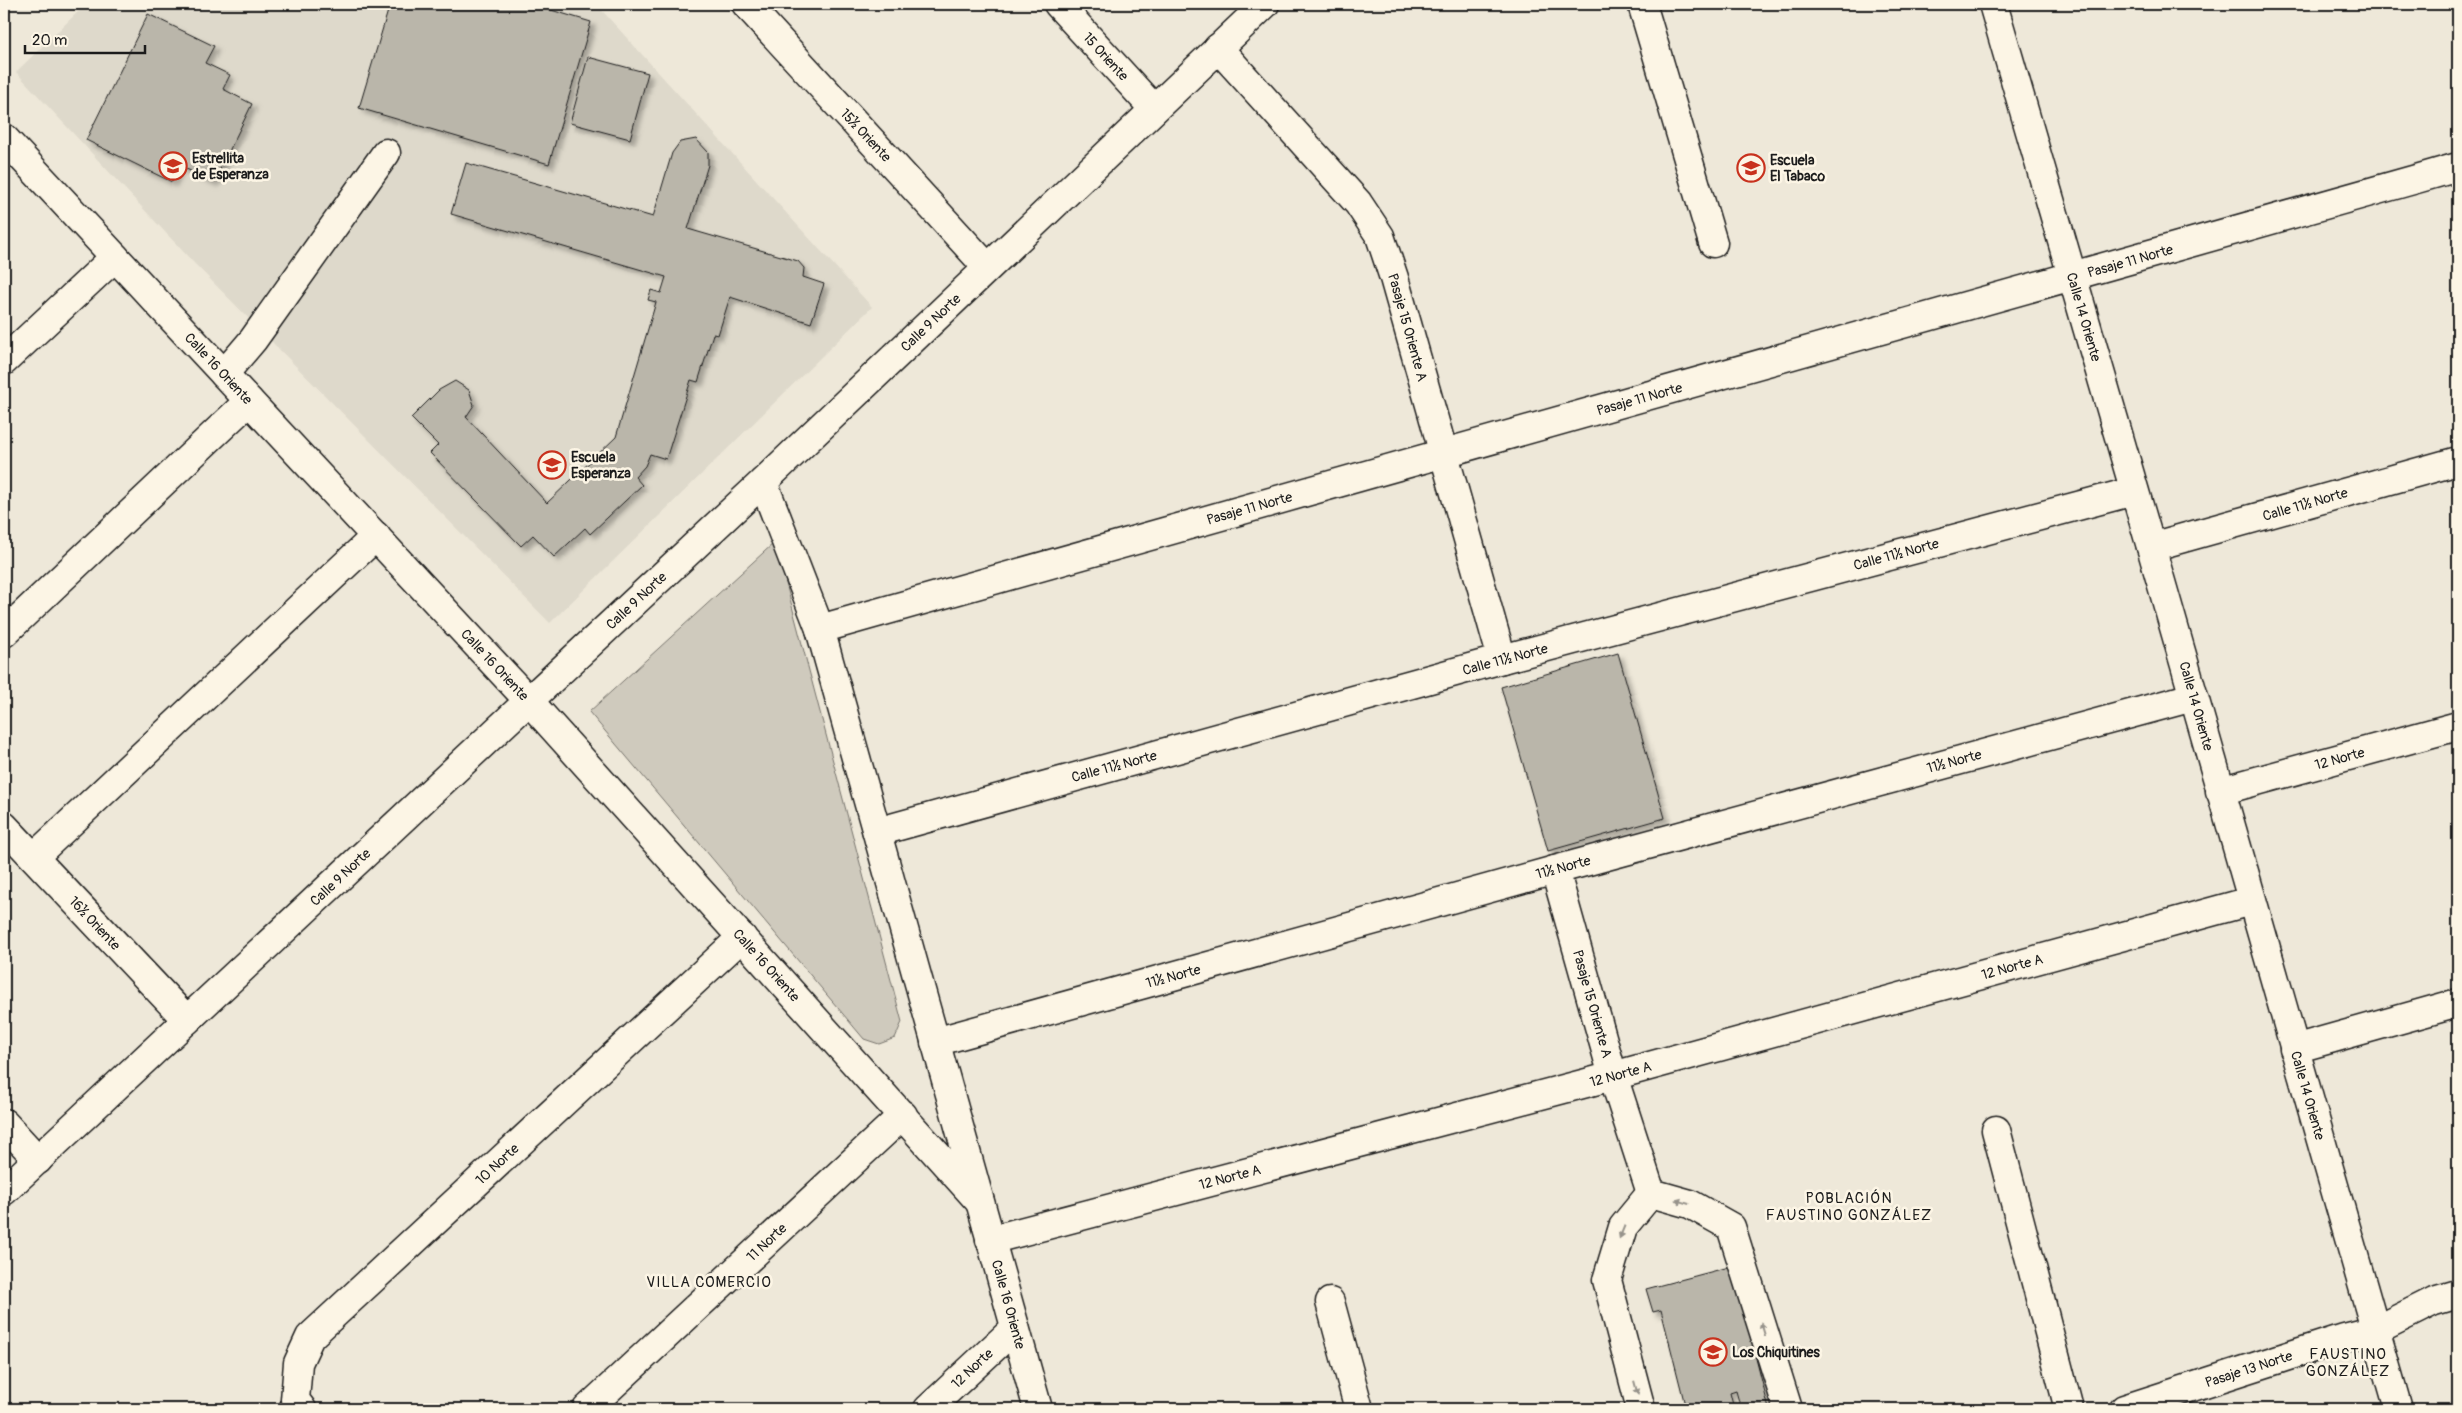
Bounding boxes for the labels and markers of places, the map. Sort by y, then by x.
place label: Estrellita de Esperanza [192,150,269,183]
school or university icon: Estrellita de Esperanza [158,151,188,181]
place label: Escuela El Tabaco [1770,152,1826,185]
school or university icon: Escuela El Tabaco [1736,153,1766,183]
place label: Escuela Esperanza [571,449,631,482]
school or university icon: Escuela Esperanza [537,450,567,480]
school or university icon: Los Chiquitines [1698,1337,1728,1367]
place label: Los Chiquitines [1732,1344,1820,1361]

